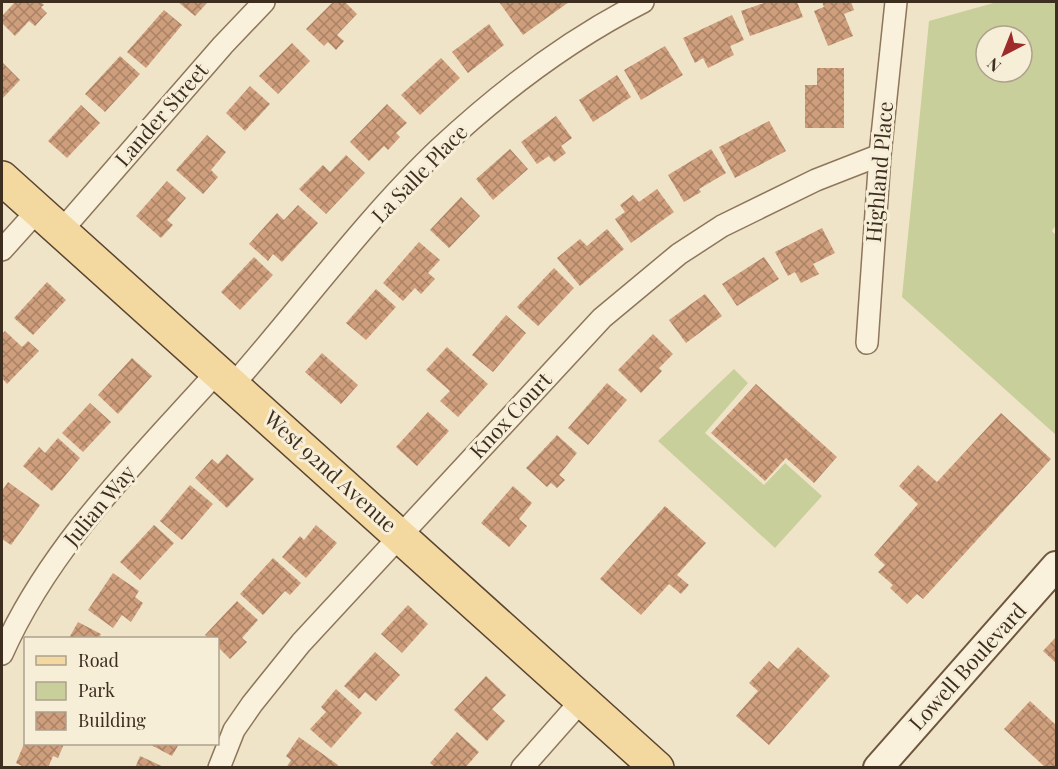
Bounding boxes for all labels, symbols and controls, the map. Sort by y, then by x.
north arrow [974,24,1034,84]
text: N [982,54,1005,77]
street label: Lander Street [108,56,214,171]
street label: Highland Place [858,100,898,243]
street label: La Salle Place [365,117,473,228]
street label: Knox Court [462,365,557,464]
street label: West 92nd Avenue [258,403,404,538]
street label: Julian Way [56,458,141,552]
street label: Lowell Boulevard [902,596,1031,735]
legend [24,637,219,745]
text: Road [78,648,119,672]
text: Park [78,678,115,702]
text: Building [78,708,146,732]

